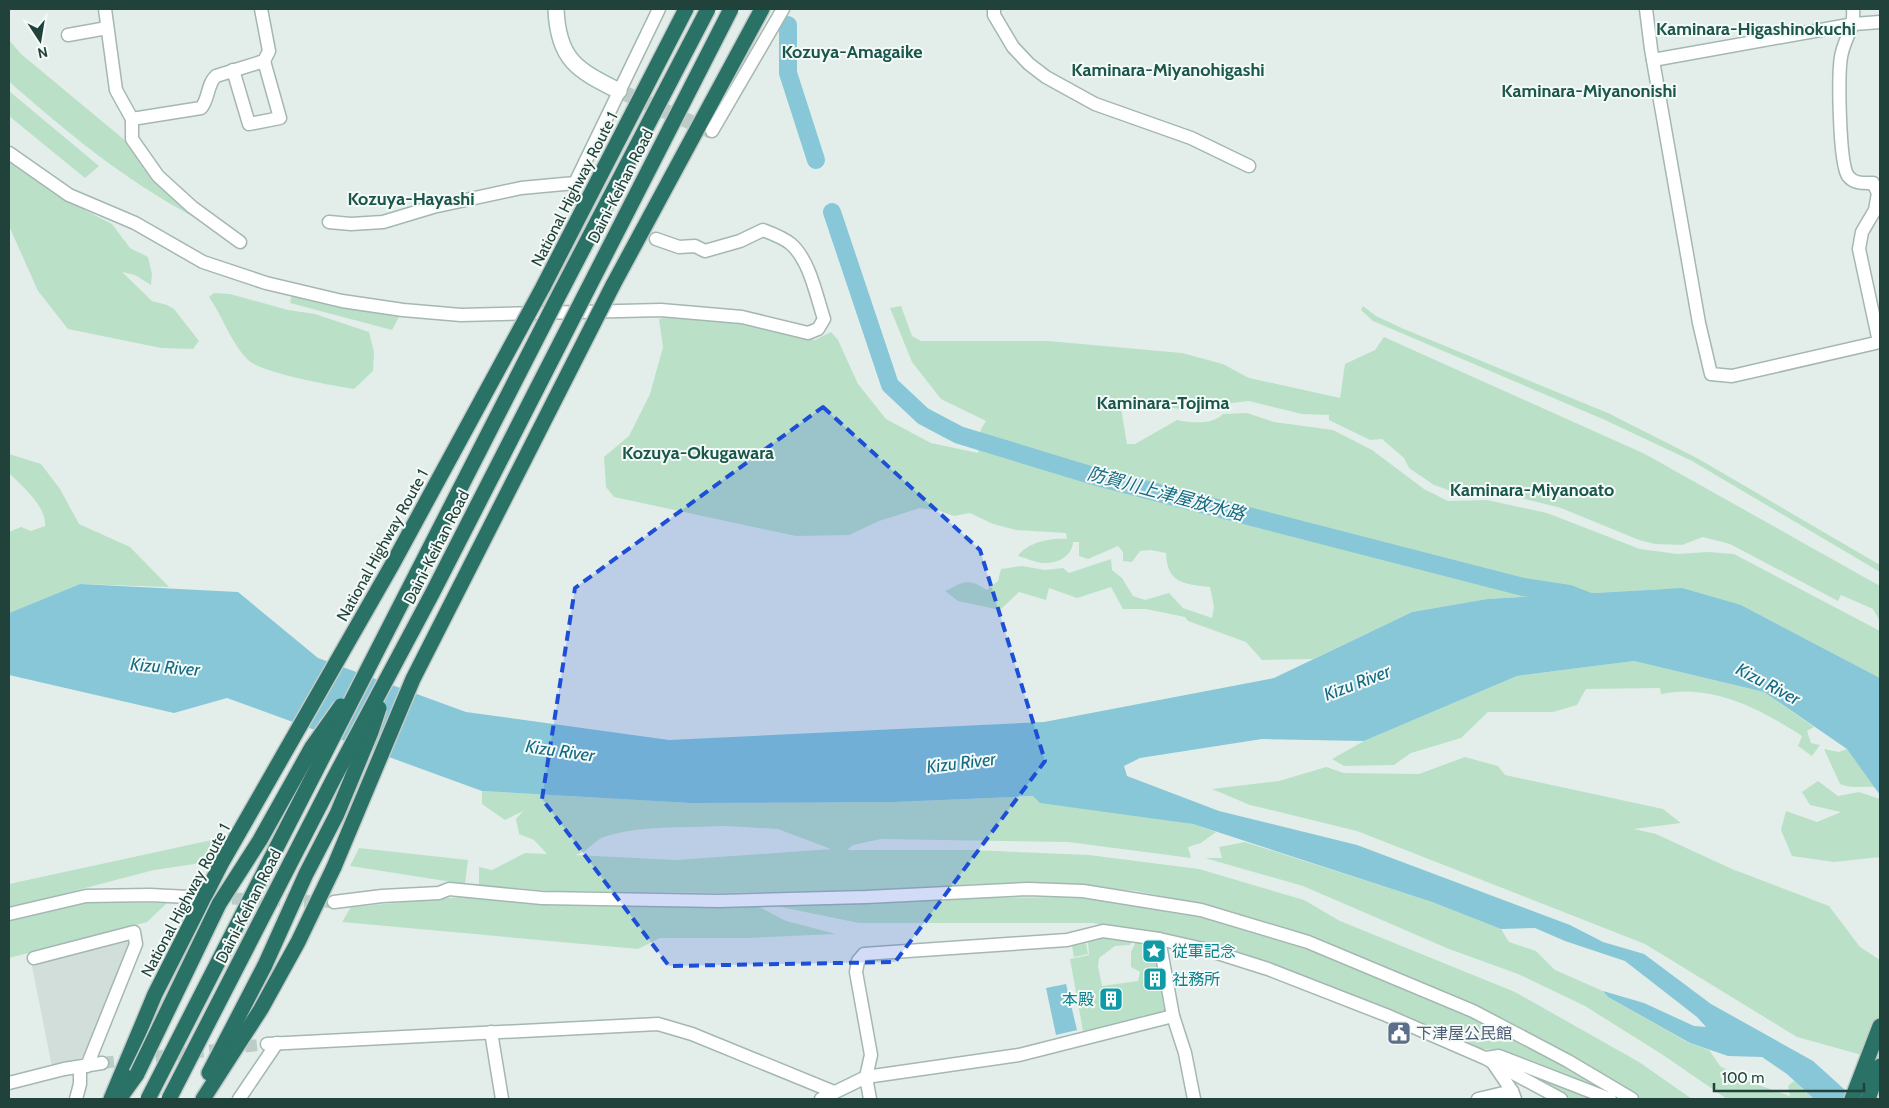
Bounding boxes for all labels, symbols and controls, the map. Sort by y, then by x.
north arrow [15,15,65,65]
district label: Kaminara-Higashinokuchi [1656,18,1856,40]
district label: Kozuya-Amagaike [781,41,923,63]
text: N [36,43,49,63]
district label: Kaminara-Miyanohigashi [1071,59,1265,81]
district label: Kaminara-Miyanonishi [1501,80,1677,102]
street label: National Highway Route 1 [527,109,622,270]
street label: Daini-Keihan Road [584,126,657,246]
district label: Kozuya-Hayashi [347,188,475,210]
district label: Kaminara-Tojima [1097,392,1229,414]
district label: Kozuya-Okugawara [622,442,774,464]
water label: 防賀川上津屋放水路 [1085,462,1249,526]
street label: National Highway Route 1 [333,466,432,624]
district label: Kaminara-Miyanoato [1450,479,1614,501]
street label: Daini-Keihan Road [400,487,473,607]
water label: Kizu River [129,653,202,681]
water label: Kizu River [1732,658,1805,711]
water label: Kizu River [1321,660,1395,706]
water label: Kizu River [524,735,597,767]
water label: Kizu River [925,748,998,778]
street label: National Highway Route 1 [137,820,234,980]
street label: Daini-Keihan Road [212,846,285,966]
place icon: 従軍記念 [1141,938,1167,964]
place label: 従軍記念 [1172,942,1236,961]
building icon: 社務所 [1142,966,1168,992]
place label: 社務所 [1172,970,1220,989]
building icon: 本殿 [1098,986,1124,1012]
place label: 本殿 [1062,990,1094,1009]
public building icon: 下津屋公民館 [1386,1020,1412,1046]
place label: 下津屋公民館 [1416,1024,1512,1043]
scale bar [1714,1060,1864,1092]
text: 100 m [1722,1069,1764,1087]

